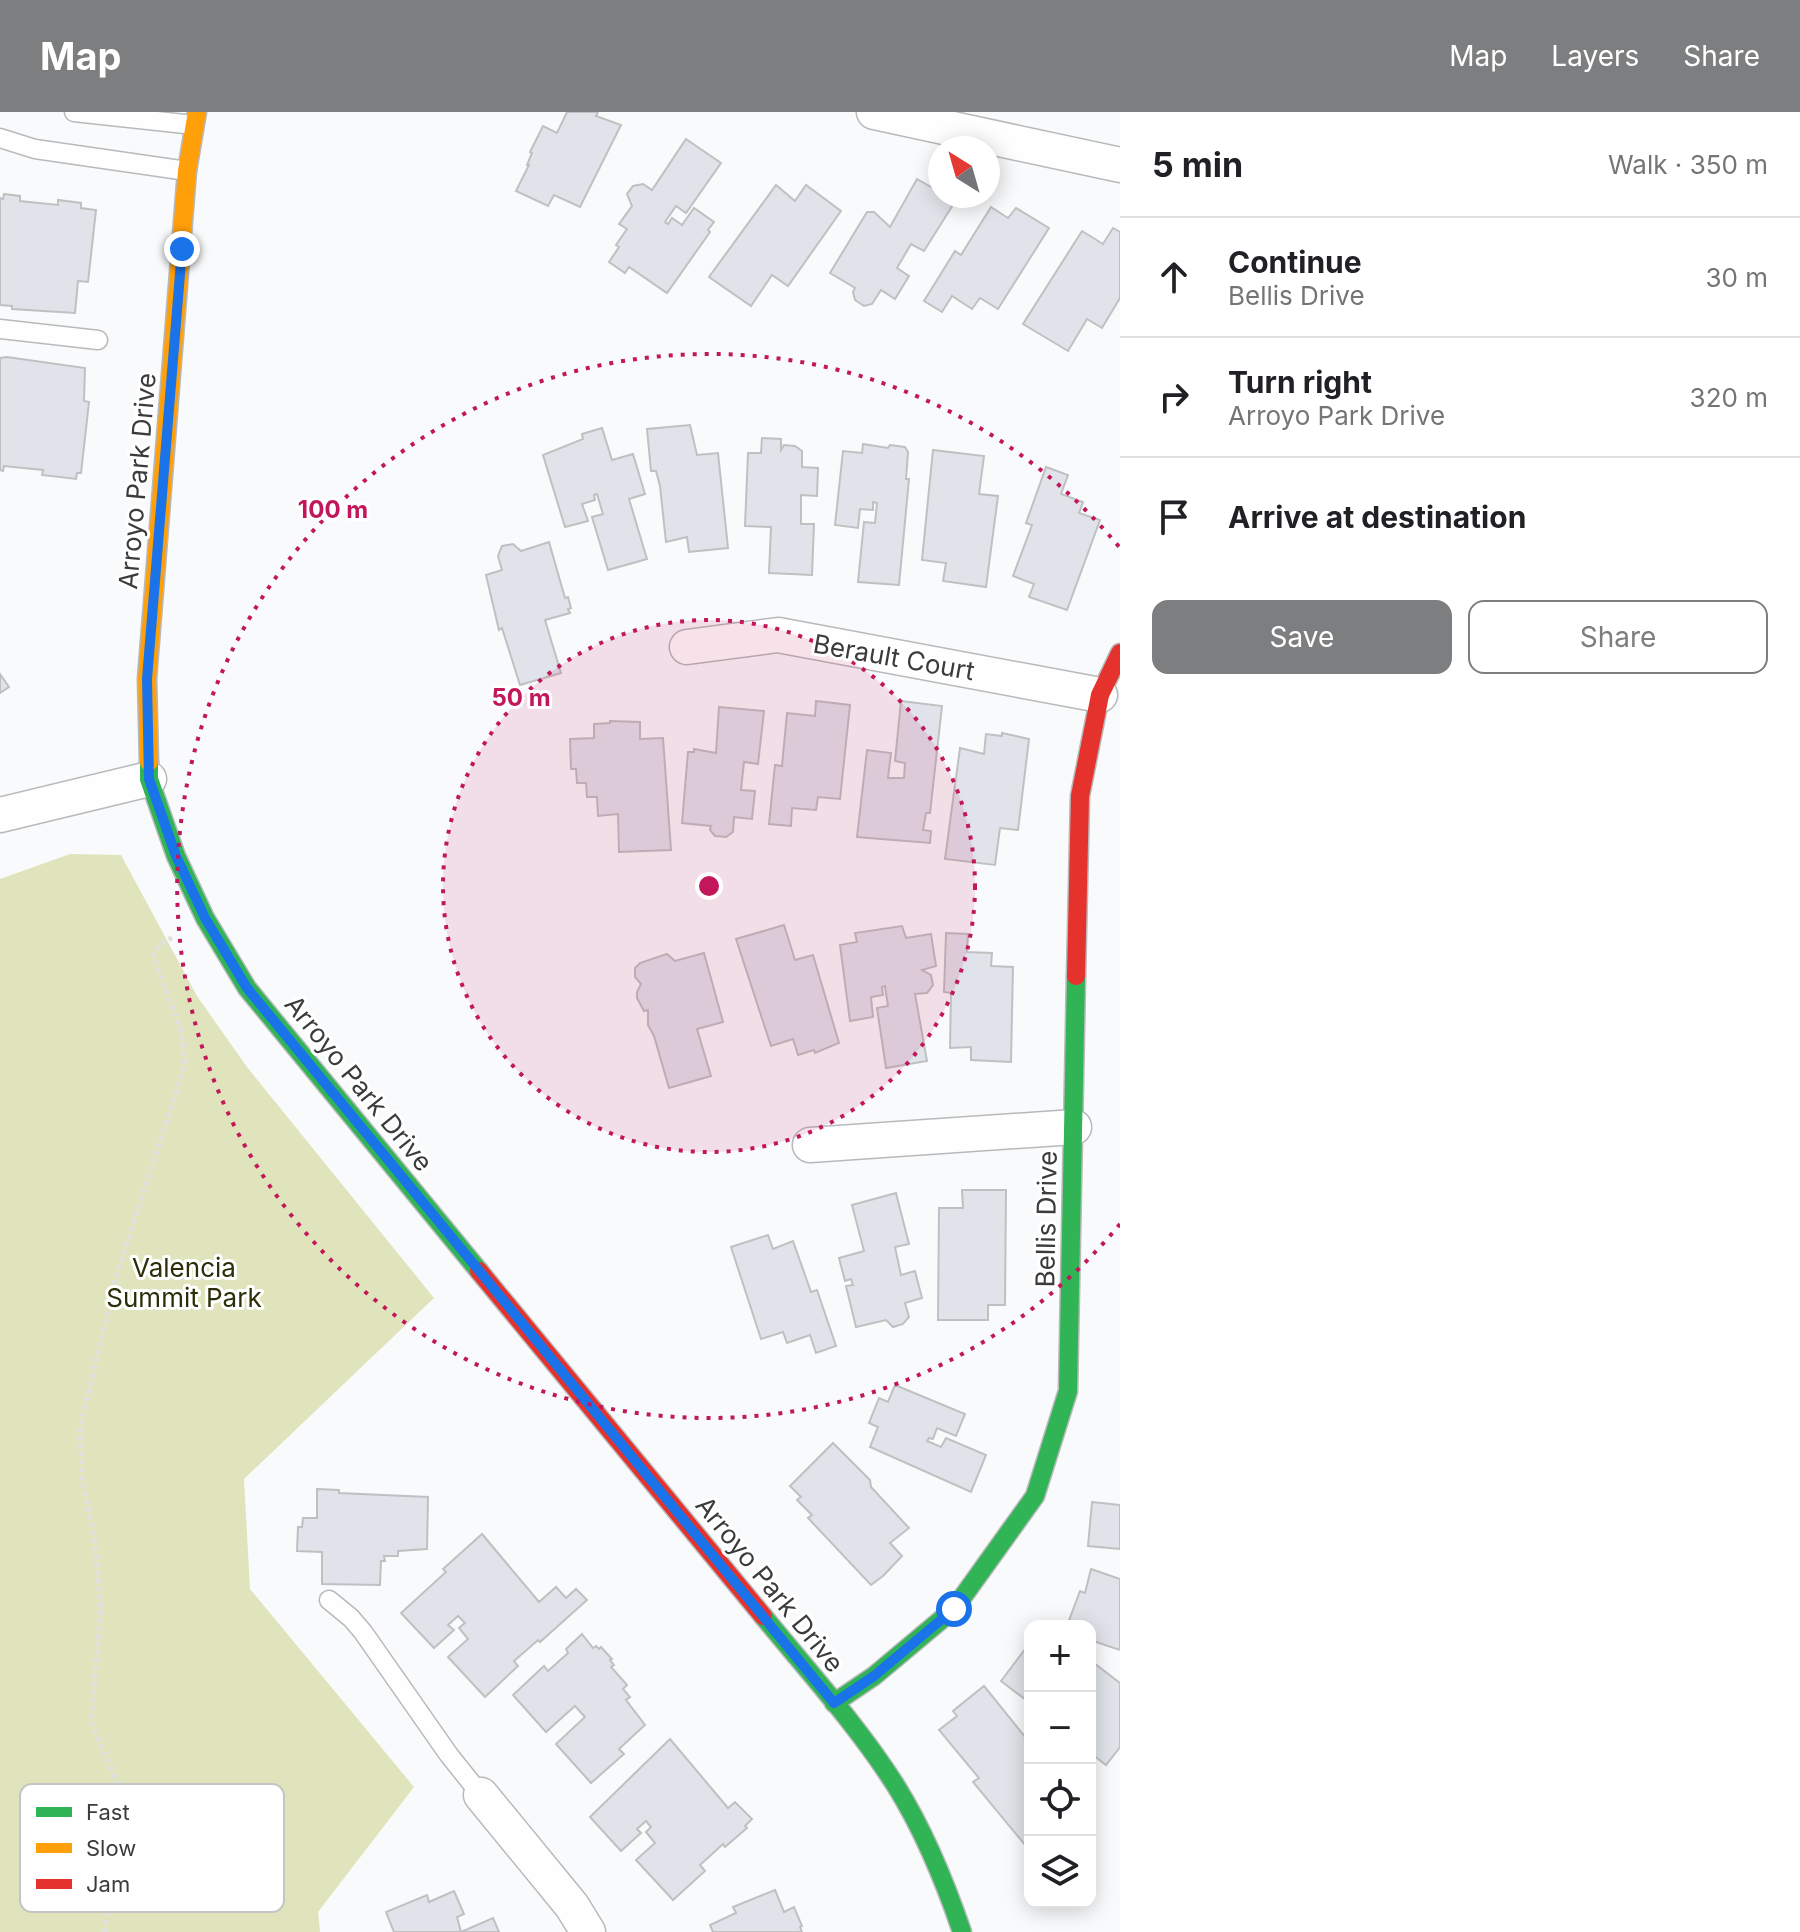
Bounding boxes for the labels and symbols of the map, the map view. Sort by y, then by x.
north arrow [928,136,1000,208]
route end [164,231,200,267]
street label: Arroyo Park Drive [112,372,162,590]
text: 100 m [298,495,368,524]
street label: Berault Court [811,628,977,686]
text: 50 m [491,683,551,712]
centre of rings [695,872,723,900]
street label: Arroyo Park Drive [279,989,439,1177]
street label: Bellis Drive [1029,1150,1063,1288]
park label: Valencia Summit Park [106,1252,262,1313]
street label: Arroyo Park Drive [690,1490,850,1678]
route start [936,1591,972,1627]
legend [20,1784,284,1912]
text: Fast [86,1799,130,1825]
text: Slow [86,1835,136,1861]
text: Jam [86,1871,130,1897]

